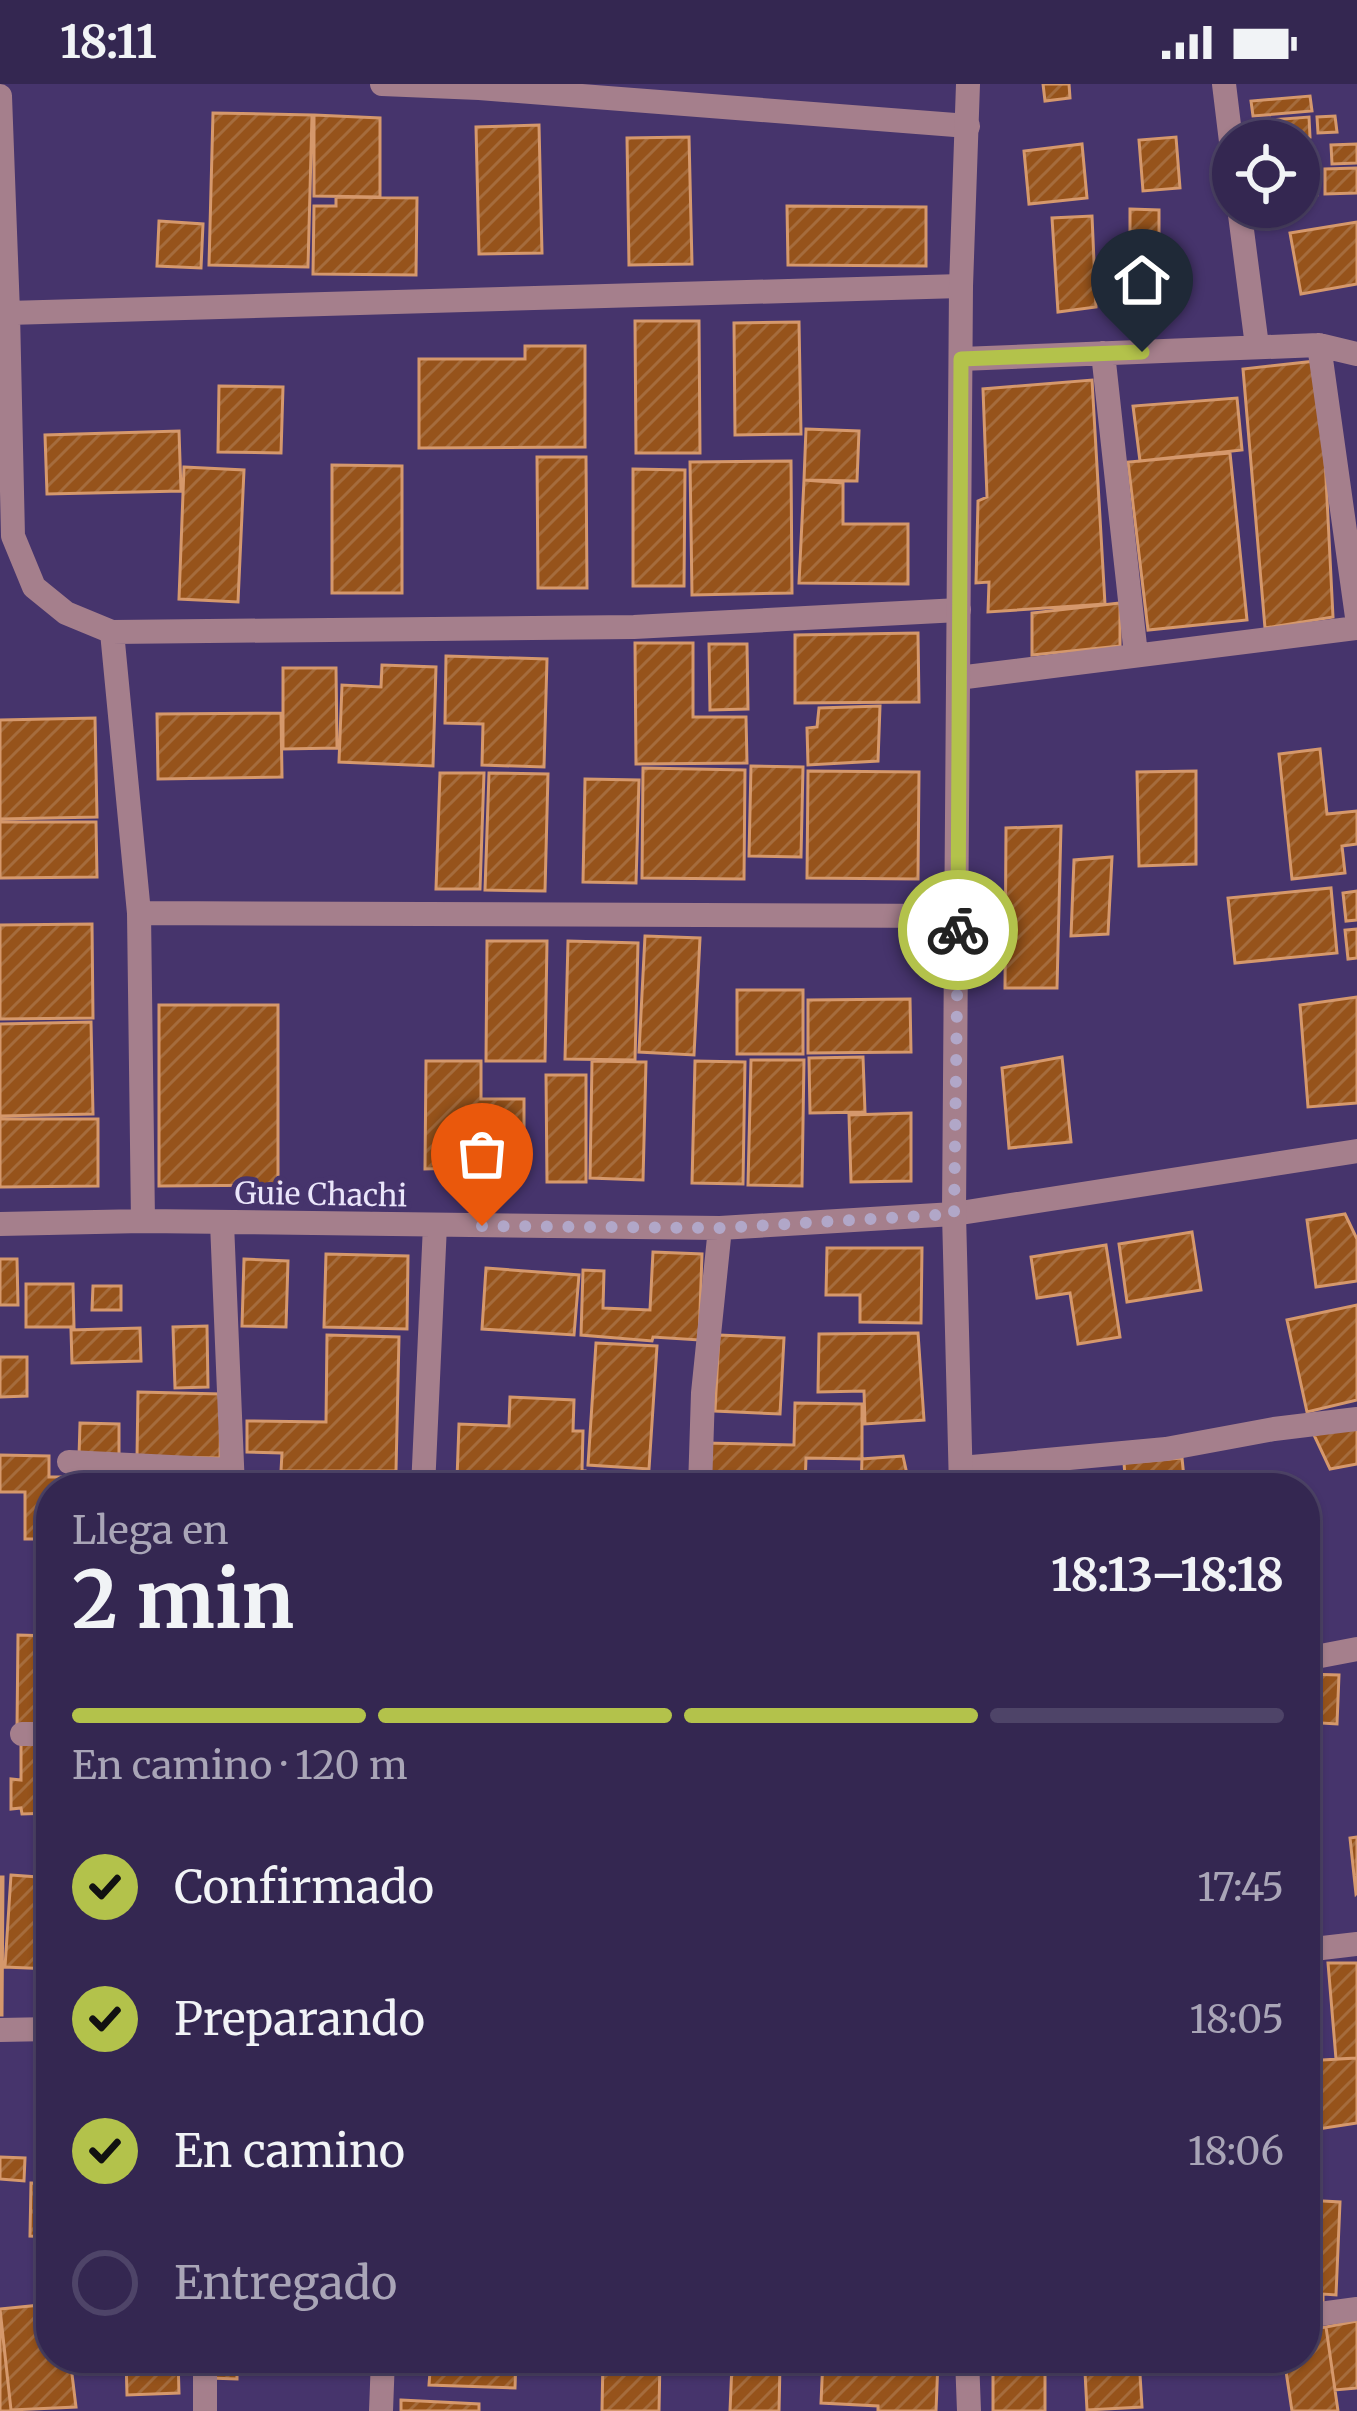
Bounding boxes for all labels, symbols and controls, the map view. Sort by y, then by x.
text: 18:11 [60,14,157,70]
map controls [1212,120,1320,228]
button: locate [1212,120,1320,228]
pin [1091,229,1193,352]
icon: home [1109,247,1175,313]
courier [898,870,1018,990]
icon: bike [925,897,991,963]
pin [431,1103,533,1226]
icon: bag [449,1121,515,1187]
street label: Guie Chachi [234,1173,408,1215]
text: Llega en [72,1506,229,1555]
text: 18:13–18:18 [1051,1547,1284,1603]
text: 2 min [72,1551,294,1649]
text: En camino · 120 m [72,1741,408,1790]
icon: check [72,1854,138,1920]
text: Confirmado [174,1859,434,1915]
text: 17:45 [1197,1863,1284,1912]
icon: check [72,1986,138,2052]
text: Preparando [174,1991,425,2047]
text: 18:05 [1189,1995,1284,2044]
icon: check [72,2118,138,2184]
text: En camino [174,2123,405,2179]
text: 18:06 [1188,2127,1284,2176]
text: Entregado [174,2255,397,2311]

